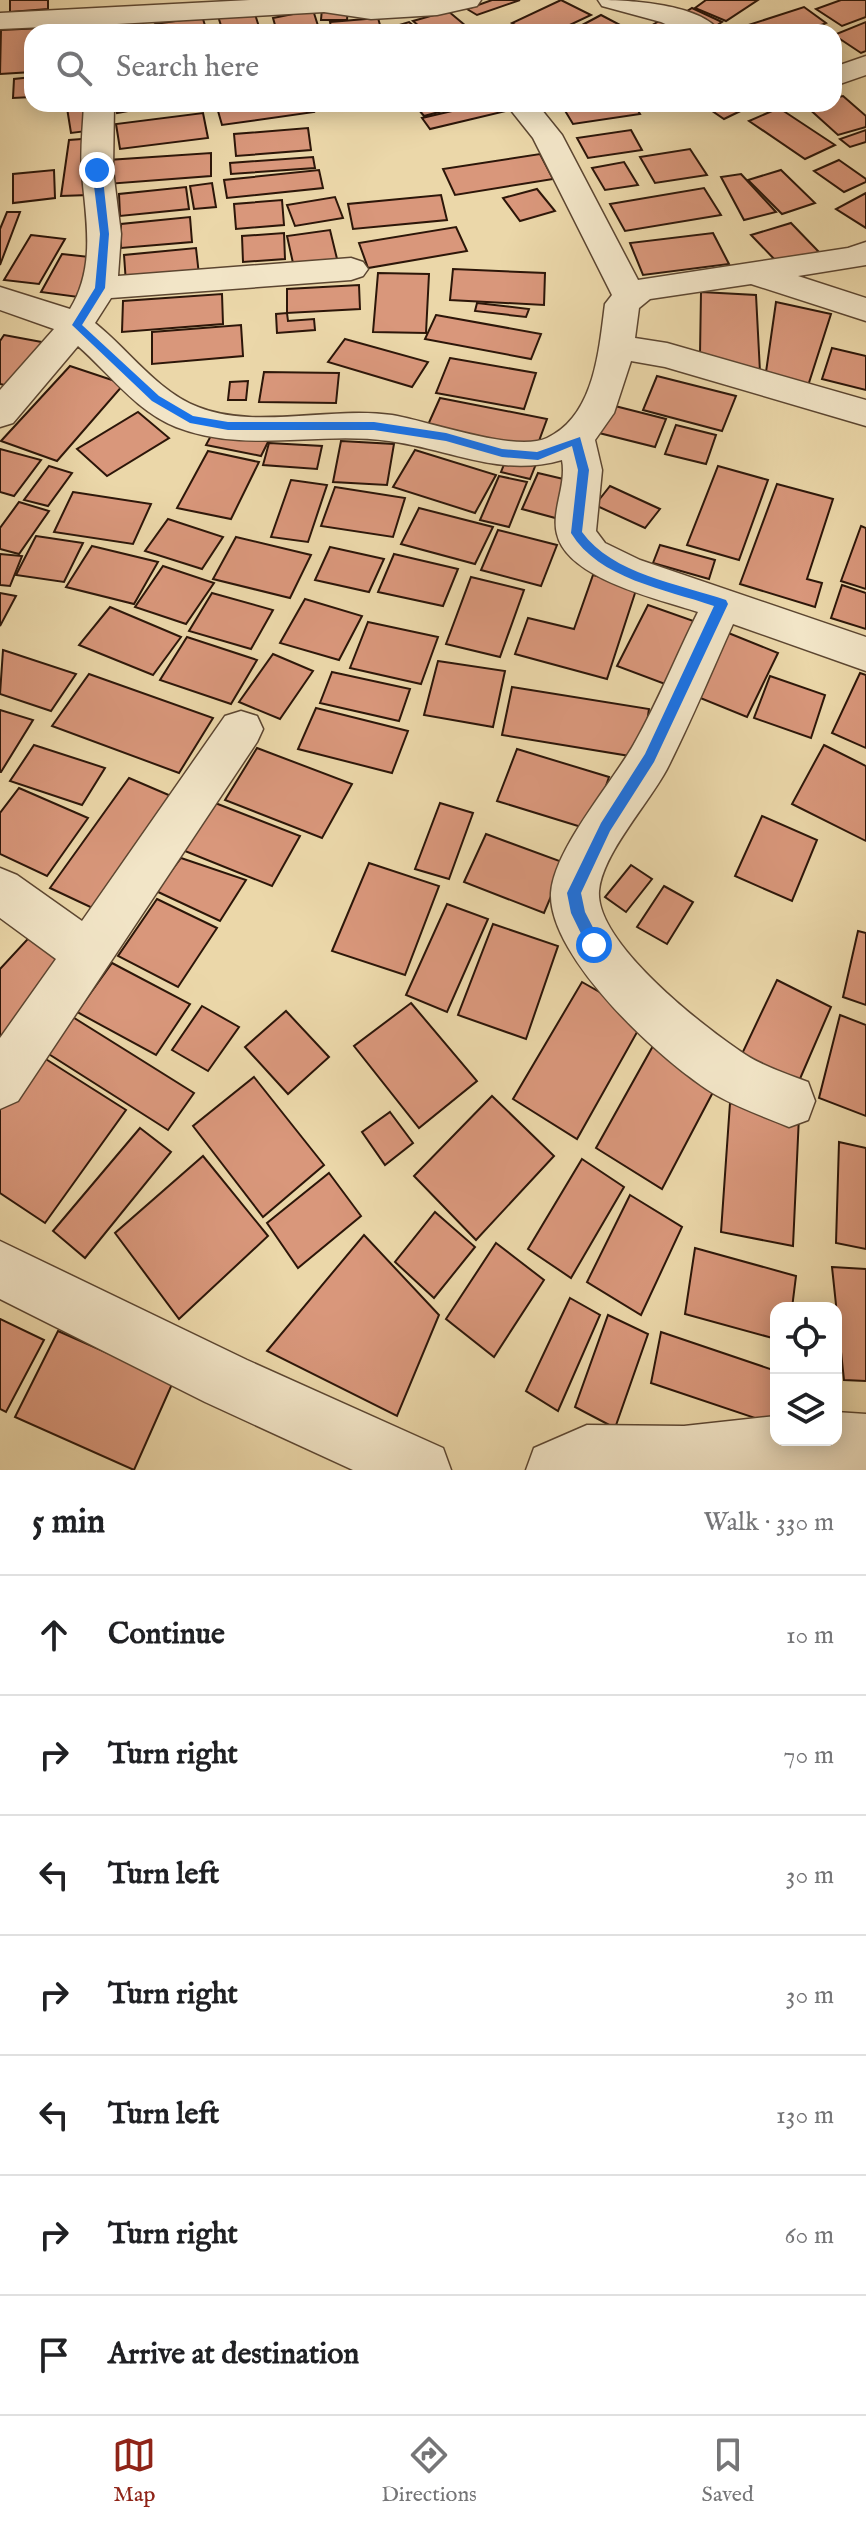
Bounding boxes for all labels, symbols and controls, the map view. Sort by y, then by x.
search box [24,24,842,112]
icon: search [52,46,96,90]
text: Search here [116,49,259,87]
route end [79,152,115,188]
route start [576,927,612,963]
map controls [770,1302,842,1446]
button: locate [770,1302,842,1374]
button: layers [770,1374,842,1446]
text: 5 min [32,1501,105,1544]
text: Walk · 330 m [704,1506,834,1539]
icon: ahead [32,1613,76,1657]
text: Continue [108,1616,225,1654]
text: 10 m [786,1619,834,1652]
icon: right [32,1733,76,1777]
text: Turn right [108,1736,238,1774]
text: 70 m [783,1739,834,1772]
icon: left [32,1853,76,1897]
text: Turn left [108,1856,219,1894]
text: 30 m [786,1859,834,1892]
icon: right [32,1973,76,2017]
text: Turn right [108,1976,238,2014]
text: 30 m [786,1979,834,2012]
icon: left [32,2093,76,2137]
text: Turn left [108,2096,219,2134]
text: 130 m [776,2099,834,2132]
icon: right [32,2213,76,2257]
text: Turn right [108,2216,238,2254]
text: 60 m [785,2219,834,2252]
icon: arrive [32,2333,76,2377]
text: Arrive at destination [108,2336,359,2374]
tab: Map [112,2433,156,2509]
tab: Directions [381,2433,477,2509]
tab: Saved [702,2433,754,2509]

